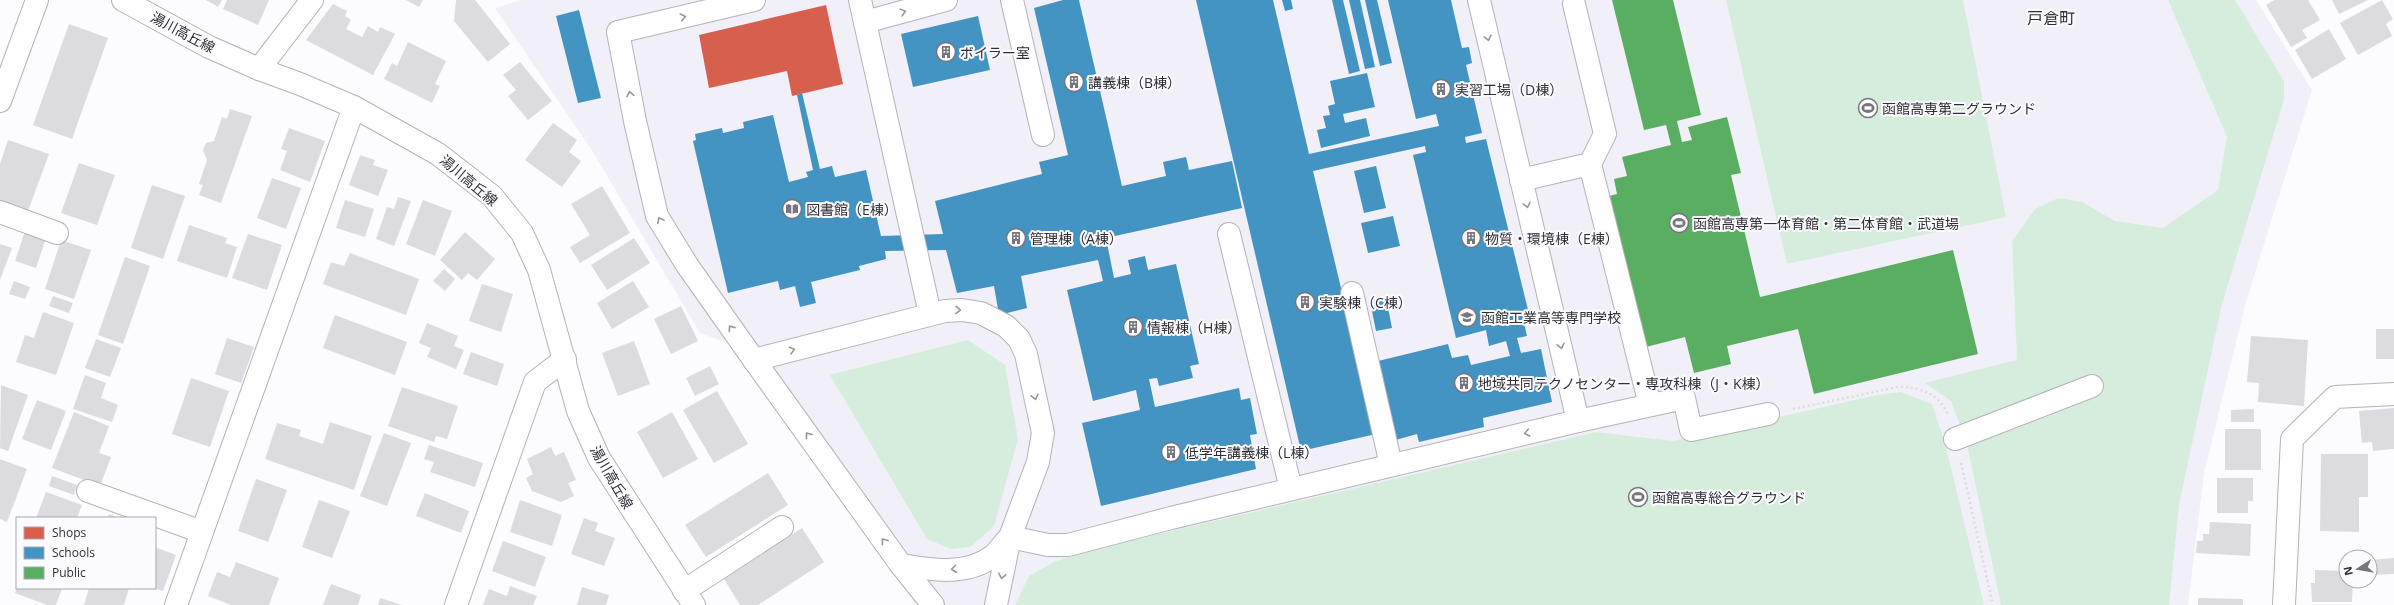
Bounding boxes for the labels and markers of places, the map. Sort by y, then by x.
building icon: ボイラー室 [935,41,957,63]
place label: ボイラー室 [960,43,1030,62]
building icon: 講義棟（B棟） [1063,71,1085,93]
place label: 講義棟（B棟） [1088,73,1181,92]
building icon: 実習工場（D棟） [1430,78,1452,100]
place label: 実習工場（D棟） [1455,80,1563,99]
sports icon: 函館高専第二グラウンド [1857,97,1879,119]
place label: 函館高専第二グラウンド [1882,99,2036,118]
library icon: 図書館（E棟） [781,198,803,220]
place label: 図書館（E棟） [806,200,898,219]
sports icon: 函館高専第一体育館・第二体育館・武道場 [1668,212,1690,234]
place label: 函館高専第一体育館・第二体育館・武道場 [1693,214,1959,233]
building icon: 管理棟（A棟） [1005,227,1027,249]
building icon: 物質・環境棟（E棟） [1460,227,1482,249]
place label: 管理棟（A棟） [1030,229,1123,248]
place label: 物質・環境棟（E棟） [1485,229,1619,248]
building icon: 実験棟（C棟） [1294,291,1316,313]
place label: 実験棟（C棟） [1319,293,1412,312]
school or university icon: 函館工業高等専門学校 [1456,306,1478,328]
place label: 函館工業高等専門学校 [1481,308,1621,327]
building icon: 情報棟（H棟） [1122,316,1144,338]
place label: 情報棟（H棟） [1147,318,1241,337]
building icon: 地域共同テクノセンター・専攻科棟（J・K棟） [1453,372,1475,394]
place label: 地域共同テクノセンター・専攻科棟（J・K棟） [1478,374,1770,393]
building icon: 低学年講義棟（L棟） [1160,441,1182,463]
place label: 低学年講義棟（L棟） [1185,443,1318,462]
sports icon: 函館高専総合グラウンド [1627,486,1649,508]
place label: 函館高専総合グラウンド [1652,488,1806,507]

